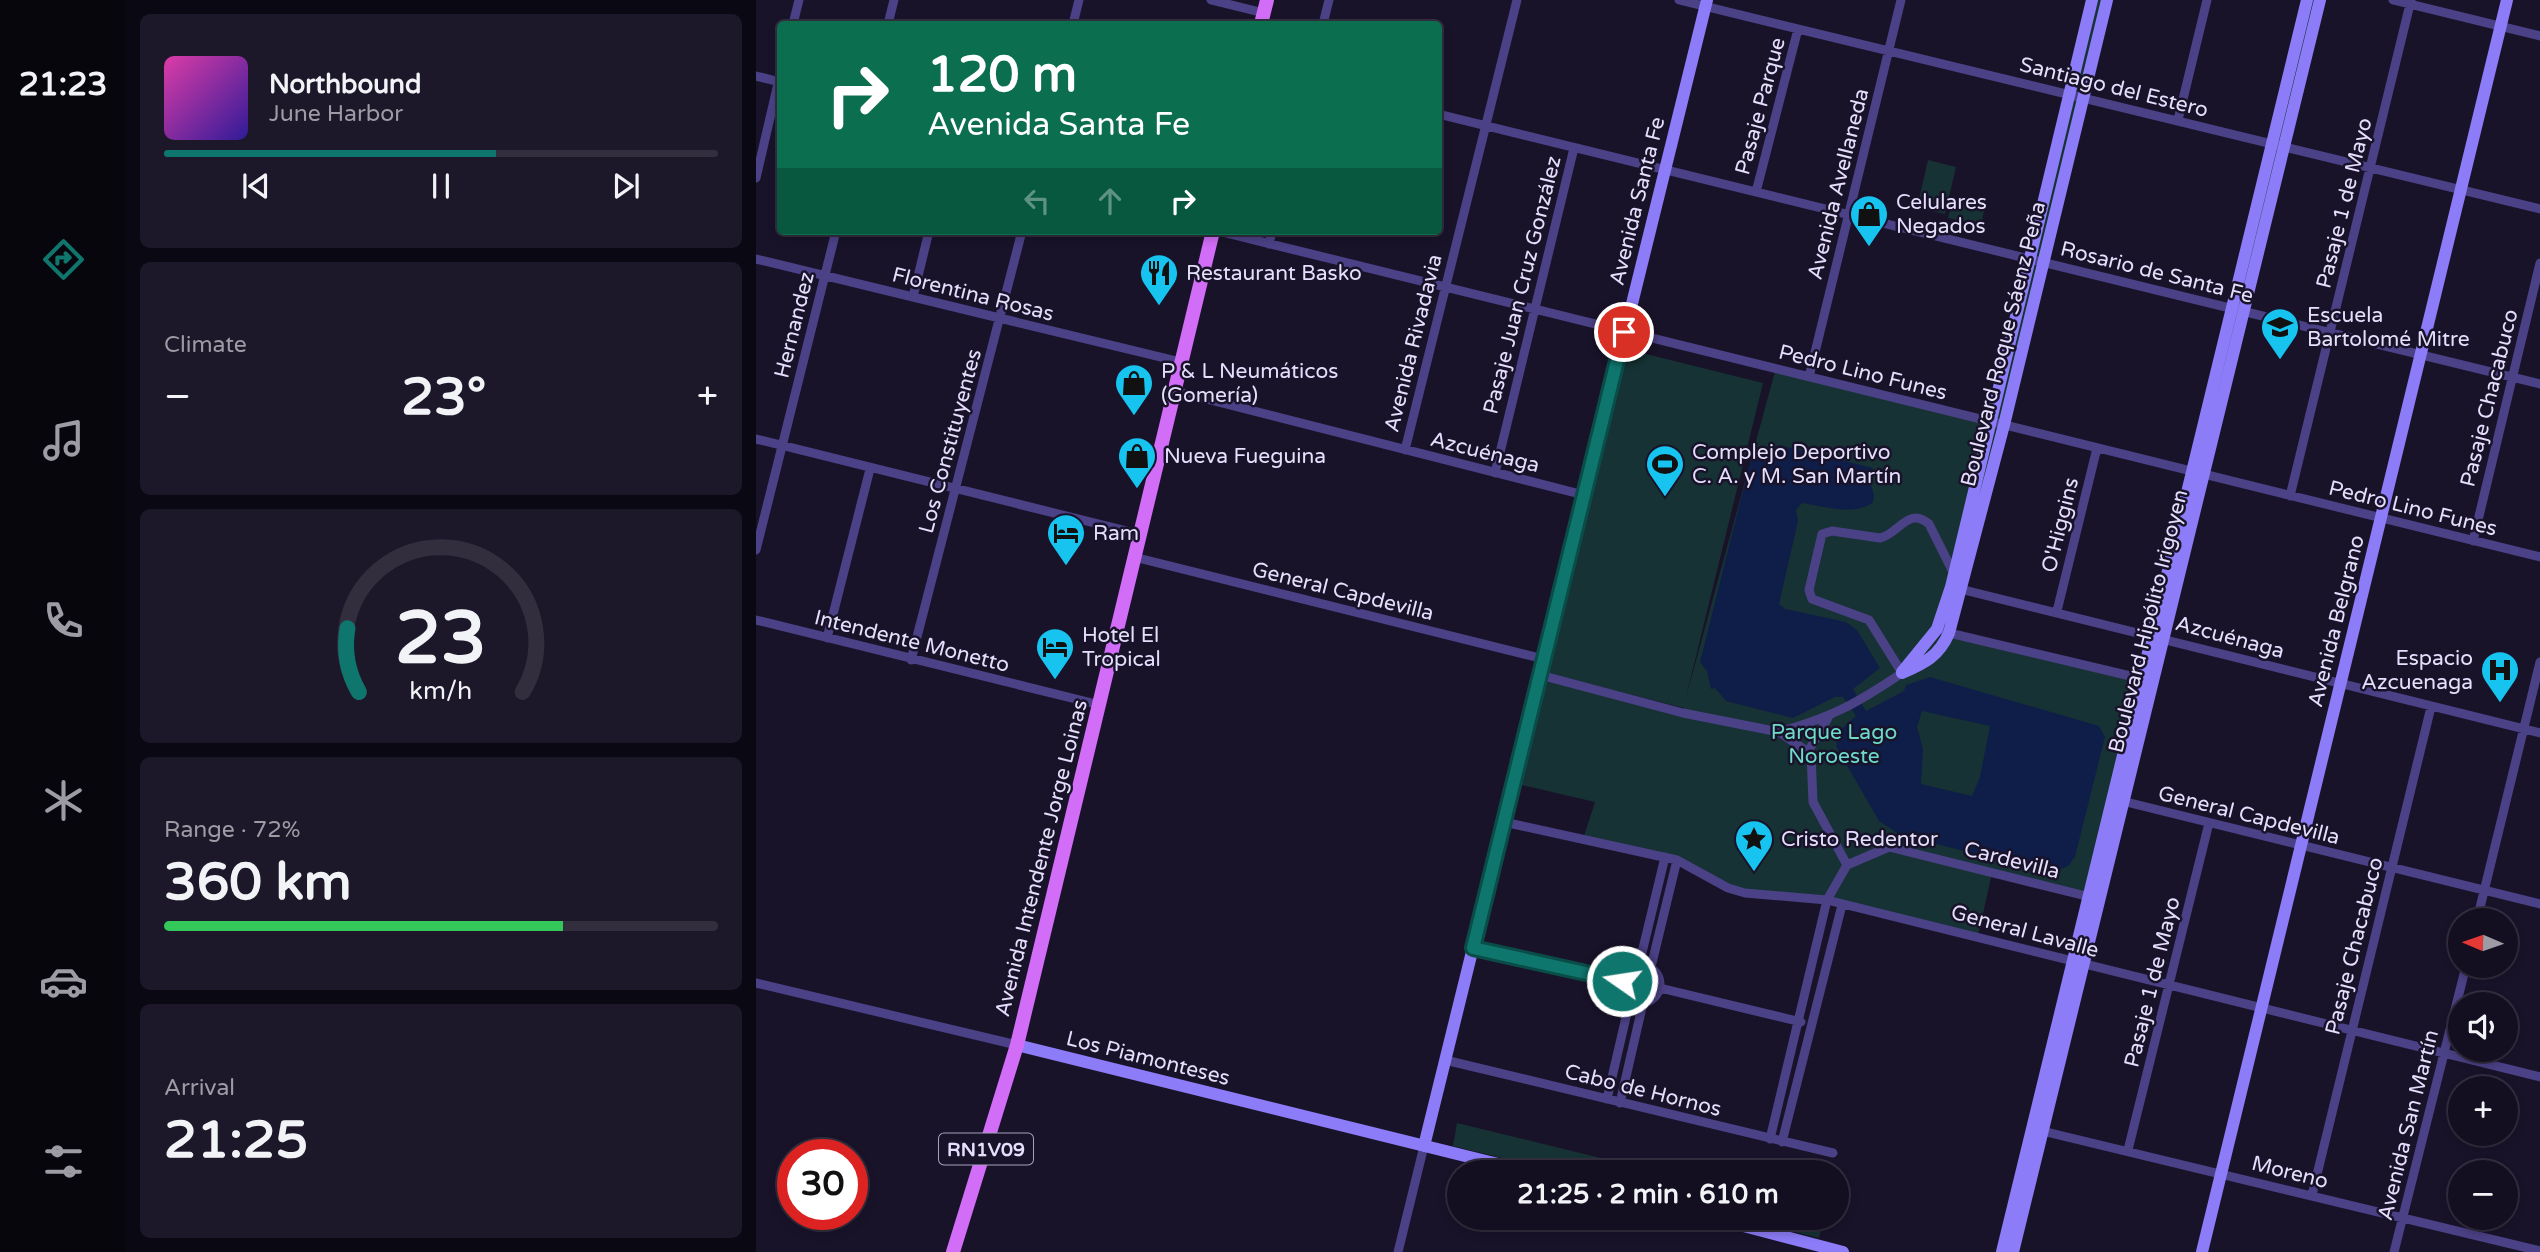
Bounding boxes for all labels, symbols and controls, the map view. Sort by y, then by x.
street label: Pasaje Parque [1730,35,1791,177]
text: 120 m [927,46,1077,105]
icon: right [812,49,903,140]
street label: Santiago del Estero [2017,52,2211,123]
text: 21:23 [19,66,107,104]
text: Northbound [269,69,421,100]
street label: Avenida Avellaneda [1803,86,1874,282]
text: June Harbor [269,100,403,128]
text: Avenida Santa Fe [927,106,1190,144]
street label: Avenida Santa Fe [1604,114,1671,288]
street label: Pasaje 1 de Mayo [2311,115,2378,291]
street label: Pasaje Juan Cruz González [1478,154,1567,417]
icon: previous [237,167,275,205]
icon: pause [422,167,460,205]
icon: next [607,167,645,205]
icon: left [1018,182,1056,220]
icon: ahead [1091,182,1129,220]
icon: right [1164,182,1202,220]
place label: Celulares Negados [1896,190,1987,239]
shop icon: Celulares Negados [1848,193,1890,248]
street label: Boulevard Roque Sáenz Peña [1956,199,2051,489]
icon: directions [39,235,88,284]
street label: Rosario de Santa Fe [2058,236,2256,309]
restaurant icon: Restaurant Basko [1138,252,1180,307]
street label: Avenida Rivadavia [1379,252,1448,435]
place label: Restaurant Basko [1186,261,1362,286]
street label: Florentina Rosas [889,262,1056,327]
street label: Hernandez [769,269,820,381]
pin [1594,302,1654,362]
place label: Escuela Bartolomé Mitre [2307,303,2470,352]
school or university icon: Escuela Bartolomé Mitre [2259,306,2301,361]
street label: Pasaje Chacabuco [2455,307,2524,489]
icon: arrive [1605,313,1643,351]
text: Climate [164,331,247,359]
street label: Pedro Lino Funes [1776,339,1950,406]
street label: Los Constituyentes [914,346,987,536]
place label: P & L Neumáticos (Gomería) [1161,359,1338,408]
shop icon: P & L Neumáticos (Gomería) [1113,362,1155,417]
text: 23° [401,366,486,429]
text: − [164,374,191,420]
text: + [697,374,718,420]
icon: music [39,416,88,465]
street label: Azcuénaga [1428,427,1542,478]
shop icon: Nueva Fueguina [1116,435,1158,490]
place label: Complejo Deportivo C. A. y M. San Martín [1692,440,1901,489]
sports icon: Complejo Deportivo C. A. y M. San Martín [1644,443,1686,498]
place label: Nueva Fueguina [1164,444,1326,469]
street label: O'Higgins [2037,475,2084,575]
street label: Pedro Lino Funes [2326,475,2500,542]
street label: Boulevard Hipólito Irigoyen [2104,487,2193,755]
hotel icon: Ram [1045,512,1087,567]
place label: Ram [1093,521,1139,546]
street label: Avenida Belgrano [2303,532,2370,710]
street label: General Capdevilla [1249,557,1436,626]
text: 23 [395,595,487,683]
icon: phone [39,596,88,645]
street label: Intendente Monetto [812,605,1012,678]
street label: Azcuénaga [2173,611,2287,664]
place label: Hotel El Tropical [1082,623,1161,672]
hotel icon: Hotel El Tropical [1034,626,1076,681]
place label: Espacio Azcuenaga [2361,646,2473,695]
hospital icon: Espacio Azcuenaga [2479,649,2521,704]
text: km/h [410,676,472,706]
street label: Avenida Intendente Jorge Loinas [990,697,1093,1019]
park label: Parque Lago Noroeste [1771,720,1897,769]
icon: climate [39,776,88,825]
street label: General Capdevilla [2155,781,2342,850]
text: Range · 72% [164,816,300,844]
place icon: Cristo Redentor [1733,818,1775,873]
place label: Cristo Redentor [1781,827,1938,852]
street label: Cardevilla [1961,837,2062,884]
text: 360 km [164,851,352,914]
street label: Pasaje Chacabuco [2320,855,2389,1037]
street label: Pasaje 1 de Mayo [2119,894,2186,1070]
street label: General Lavalle [1948,900,2102,963]
north arrow [2448,908,2518,978]
map controls [2448,908,2518,1230]
position arrow [1585,944,1659,1018]
icon: car [39,957,88,1006]
button: sound [2448,992,2518,1062]
street label: Los Piamonteses [1063,1026,1232,1091]
street label: Avenida San Martín [2373,1027,2444,1223]
street label: Cabo de Hornos [1562,1059,1724,1122]
text: Arrival [164,1074,235,1102]
button: + [2448,1076,2518,1146]
text: 21:25 [164,1109,308,1172]
road number: RN1V09 [939,1134,1033,1164]
icon: filters [39,1137,88,1186]
speed limit sign: 30 [777,1139,868,1230]
street label: Moreno [2249,1151,2331,1194]
button: − [2448,1160,2518,1230]
text: 21:25 · 2 min · 610 m [1517,1179,1779,1210]

